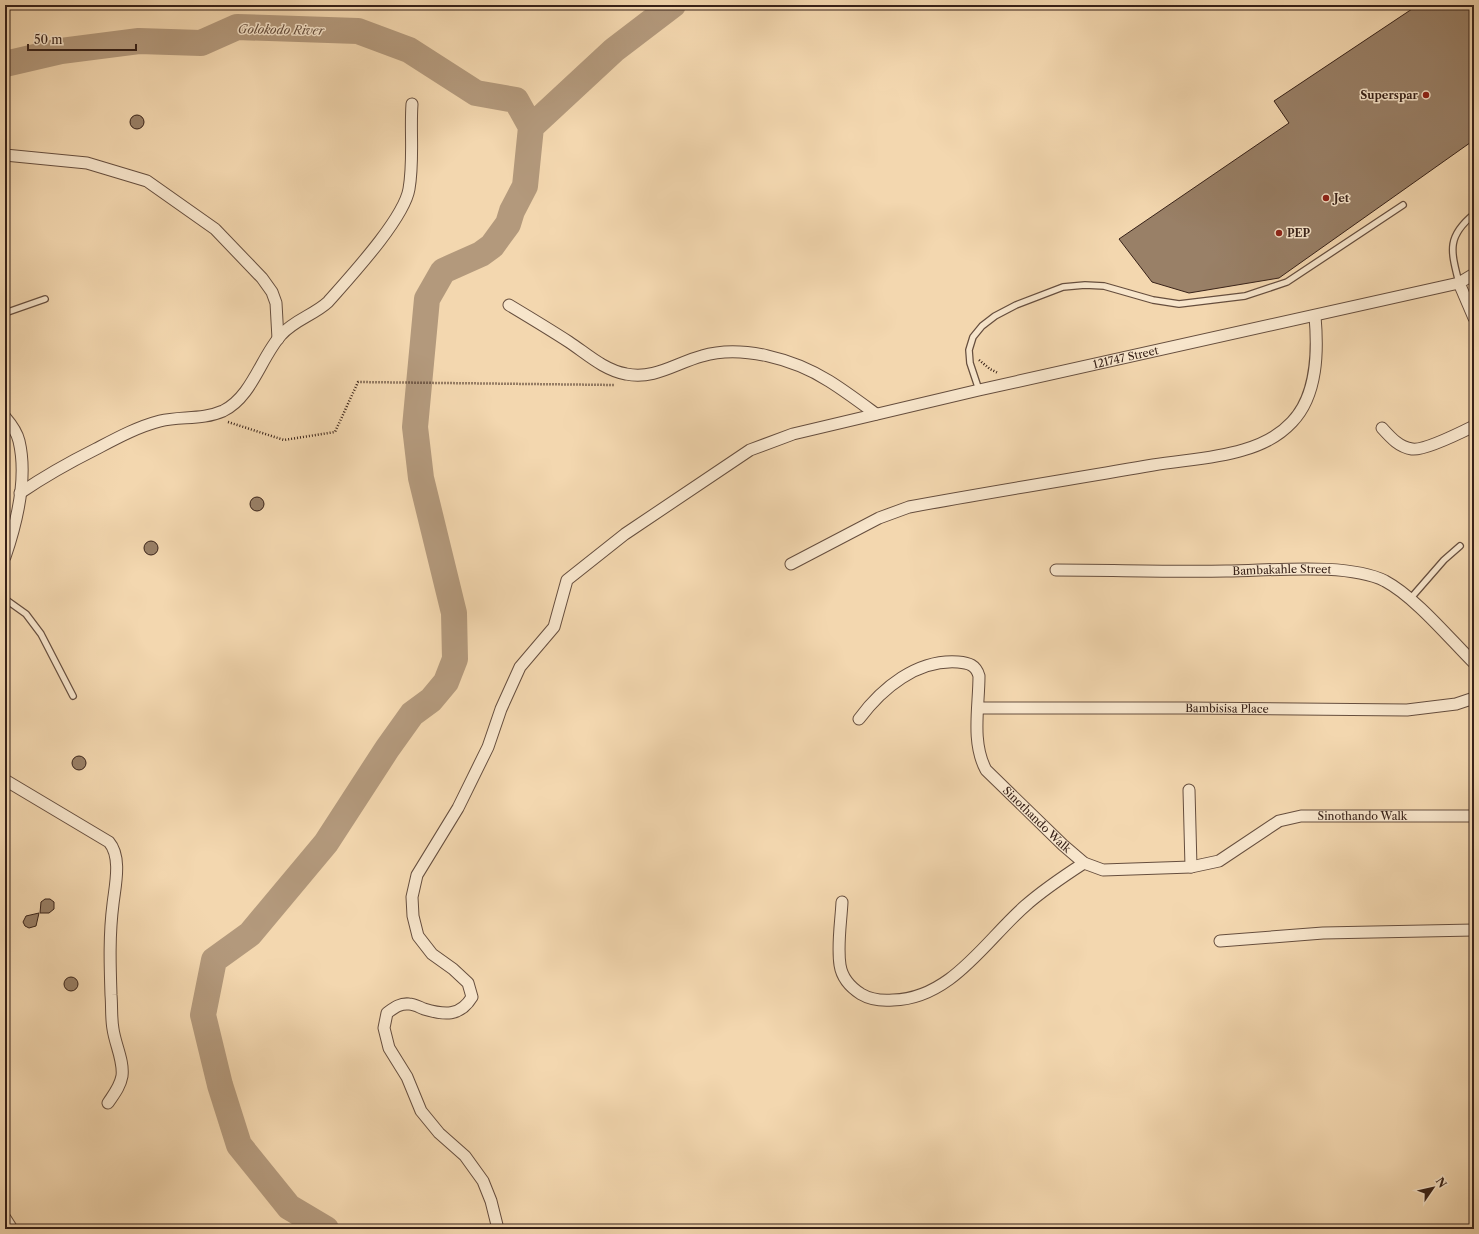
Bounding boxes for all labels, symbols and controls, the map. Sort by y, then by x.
water label: Golokodo River [238,21,326,38]
scale bar [28,26,136,52]
text: 50 m [34,32,63,47]
place label: Superspar [1360,88,1419,102]
marker: Superspar [1421,90,1431,100]
place label: Jet [1332,191,1350,205]
marker: Jet [1321,193,1331,203]
place label: PEP [1287,226,1310,240]
marker: PEP [1274,228,1284,238]
street label: 121747 Street [1092,343,1160,371]
street label: Bambakahle Street [1232,562,1332,578]
street label: Bambisisa Place [1185,701,1269,716]
street label: Sinothando Walk [1000,783,1074,856]
street label: Sinothando Walk [1318,809,1408,823]
north arrow [1413,1168,1453,1208]
text: N [1433,1175,1450,1191]

